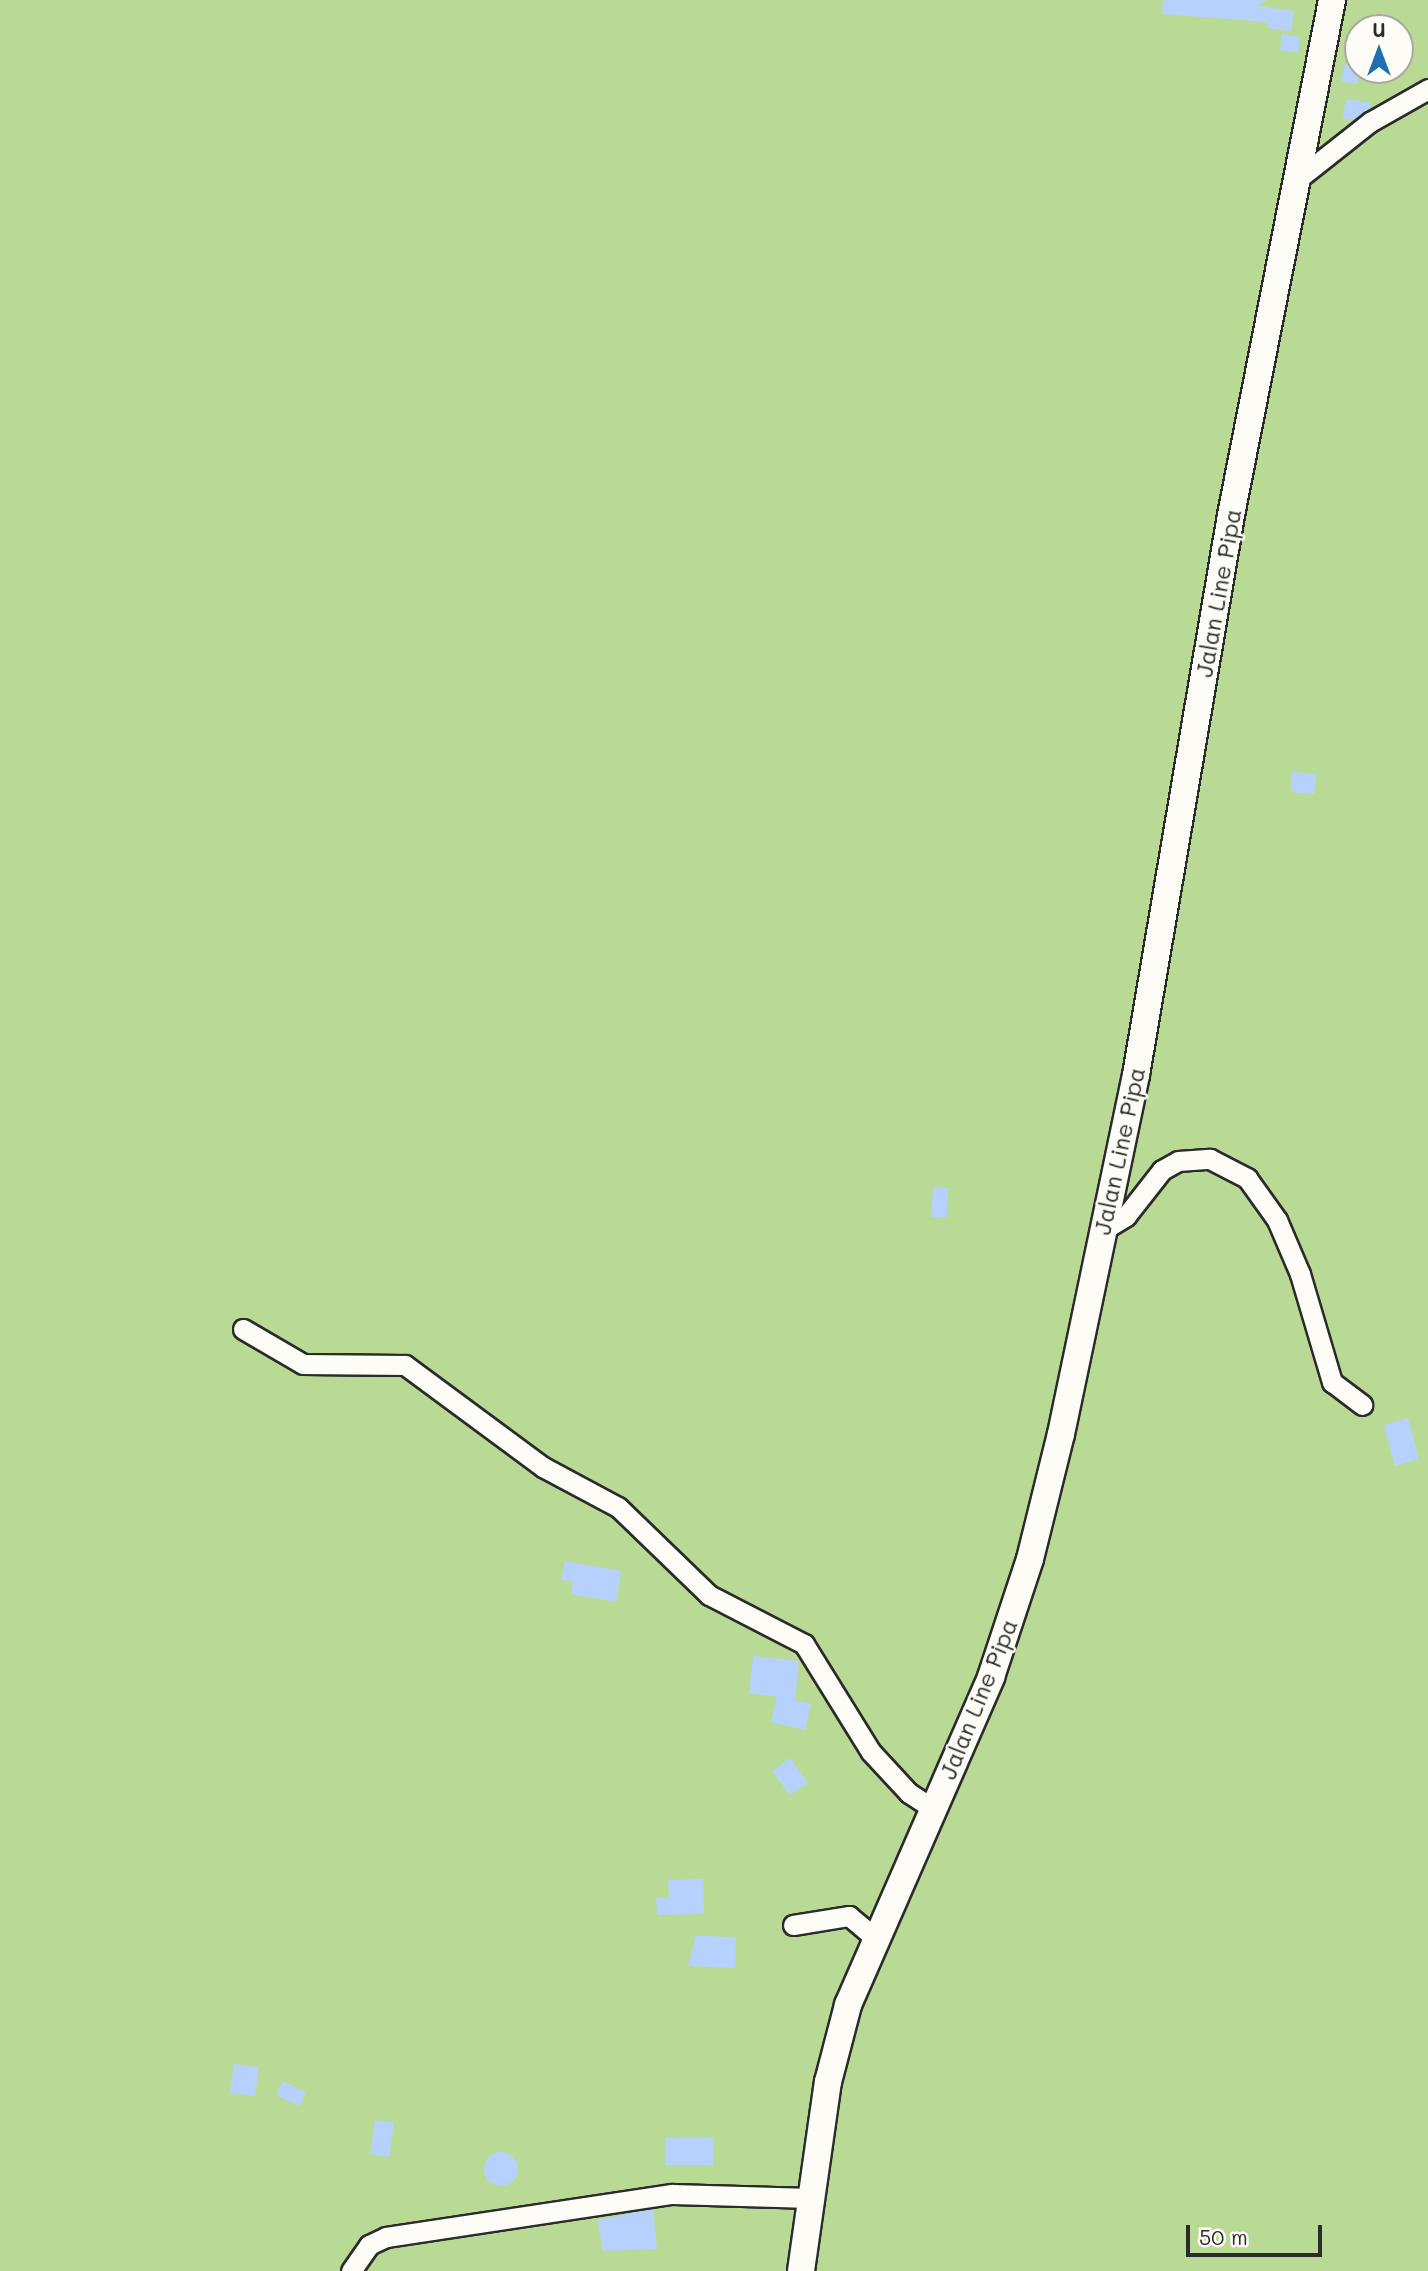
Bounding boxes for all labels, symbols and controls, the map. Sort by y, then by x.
north arrow [1344,14,1414,84]
text: U [1372,17,1386,42]
street label: Jalan Line Pipa [1190,507,1246,679]
street label: Jalan Line Pipa [1088,1065,1150,1237]
street label: Jalan Line Pipa [933,1615,1023,1783]
scale bar [1190,2212,1326,2256]
text: 50 m [1199,2223,1248,2250]

